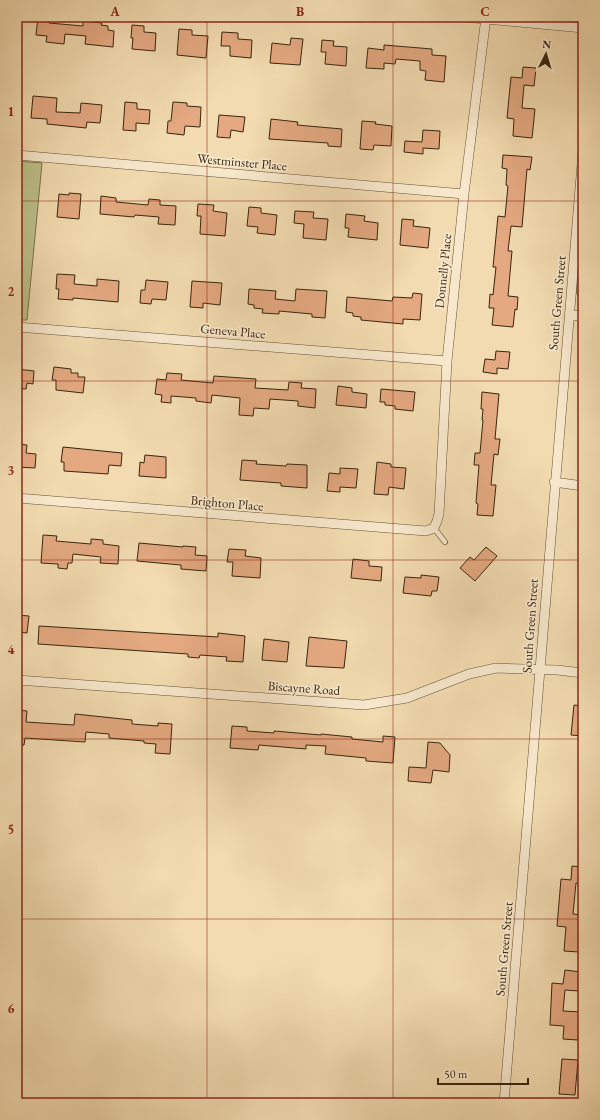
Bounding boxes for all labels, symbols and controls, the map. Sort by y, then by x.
text: A [109,3,120,20]
text: B [296,3,304,20]
text: C [480,3,490,20]
north arrow [526,34,566,74]
text: N [542,37,552,51]
text: 1 [8,103,15,120]
street label: Westminster Place [196,150,288,174]
street label: Donnelly Place [431,233,455,309]
street label: South Green Street [544,255,570,351]
text: 2 [8,283,15,300]
street label: Geneva Place [200,320,266,342]
text: 3 [8,462,15,479]
street label: Brighton Place [190,491,264,515]
street label: South Green Street [518,578,542,674]
text: 4 [8,641,15,658]
street label: Biscayne Road [267,677,341,699]
text: 5 [8,821,14,838]
street label: South Green Street [491,901,517,997]
text: 6 [8,1000,15,1017]
scale bar [438,1060,528,1086]
text: 50 m [444,1066,468,1082]

